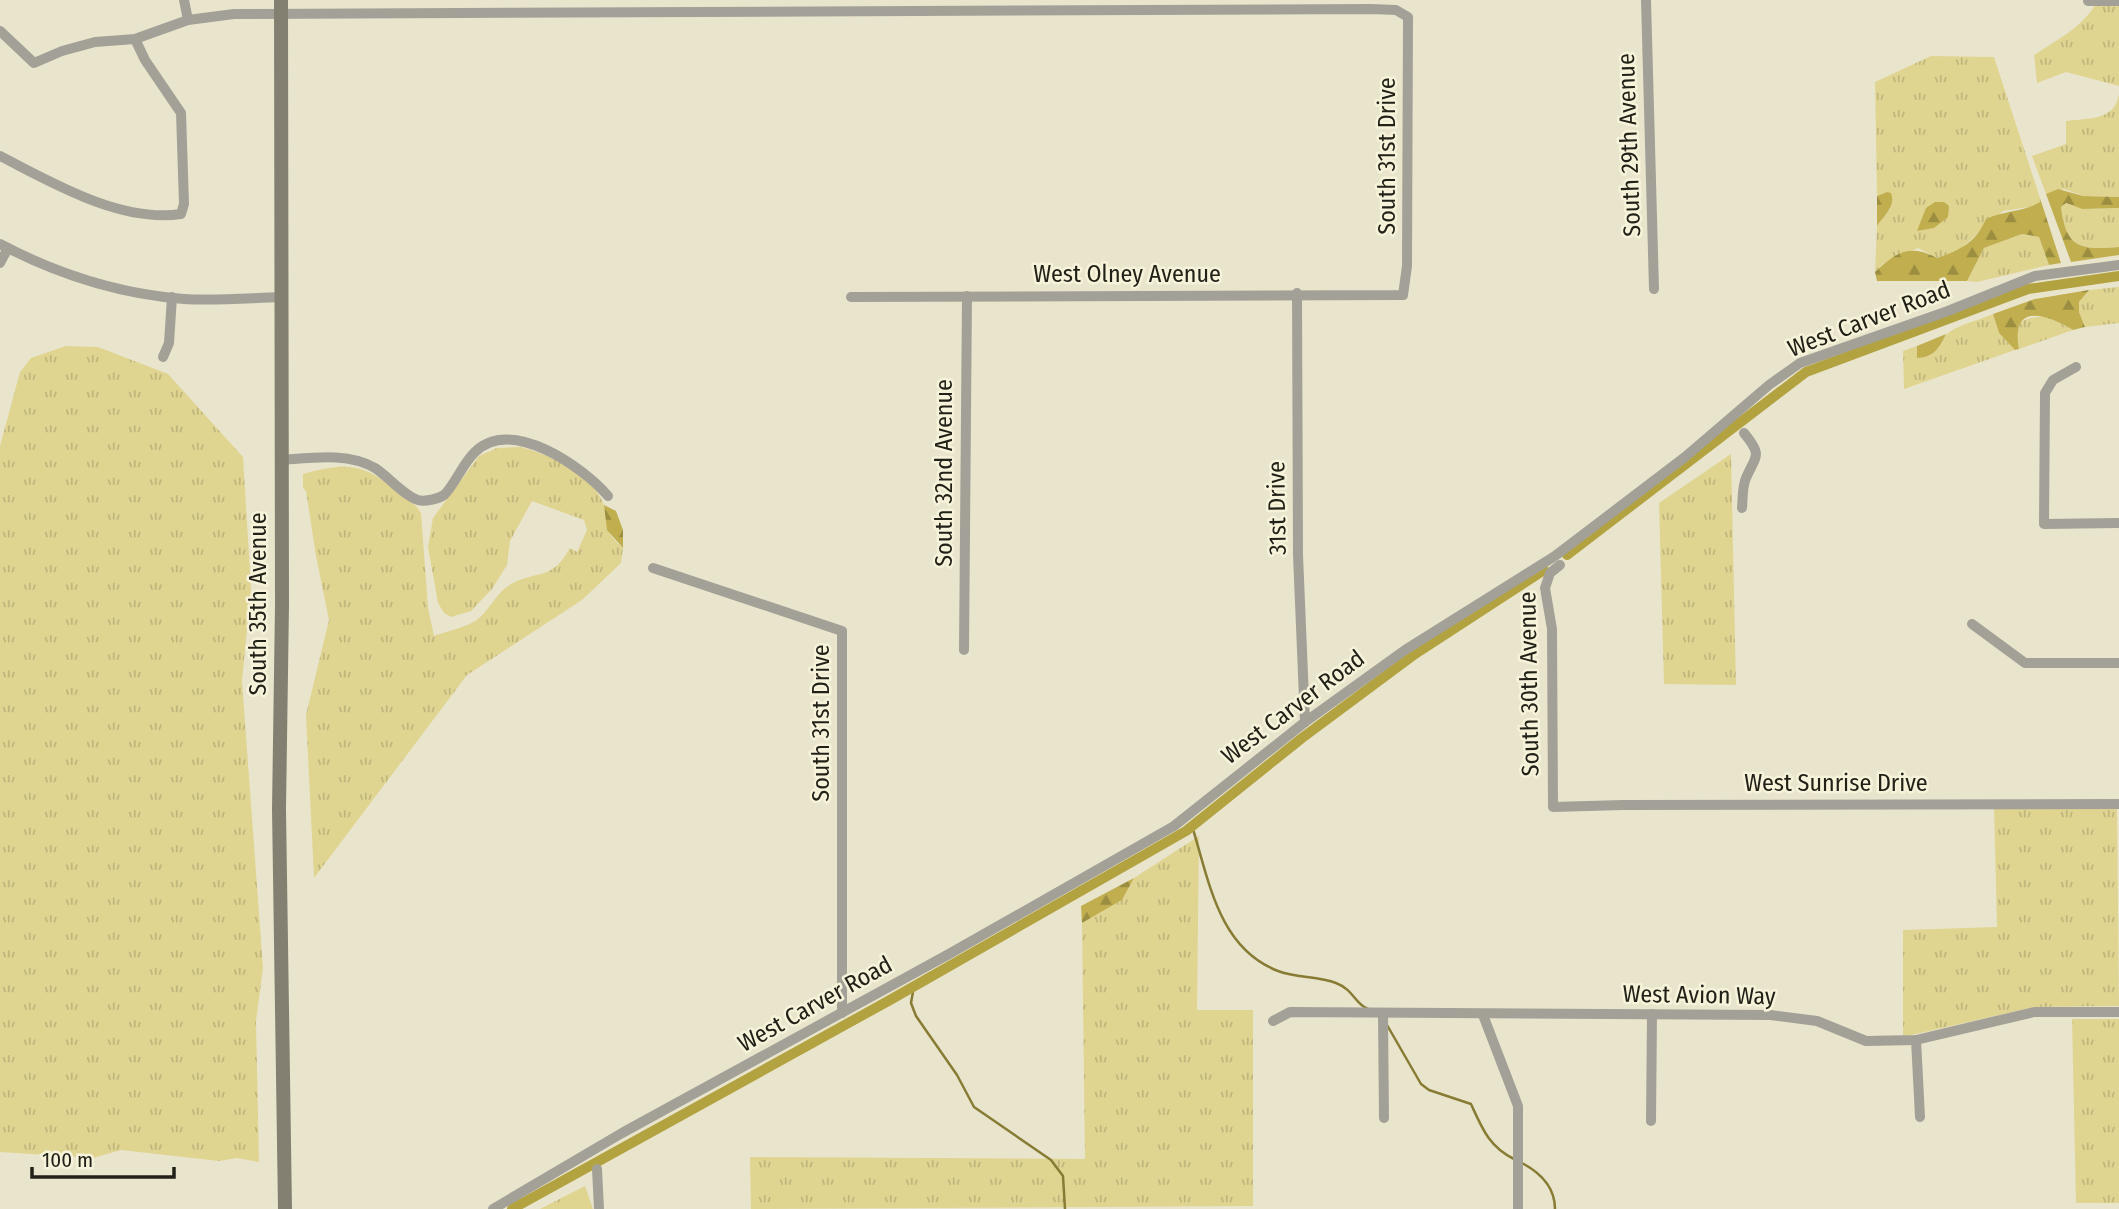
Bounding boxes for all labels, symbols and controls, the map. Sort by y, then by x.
street label: South 29th Avenue [1612,53,1646,237]
street label: South 31st Drive [1373,77,1401,235]
street label: West Olney Avenue [1033,260,1221,288]
street label: West Carver Road [1784,275,1954,363]
street label: South 32nd Avenue [930,379,958,567]
street label: 31st Drive [1262,461,1292,555]
street label: South 35th Avenue [244,512,272,696]
street label: South 30th Avenue [1513,591,1545,777]
street label: South 31st Drive [807,644,835,802]
street label: West Carver Road [1216,644,1370,770]
street label: West Sunrise Drive [1744,769,1928,797]
street label: West Carver Road [733,950,897,1058]
street label: West Avion Way [1622,980,1776,1010]
scale bar [32,1136,173,1180]
text: 100 m [42,1147,93,1173]

